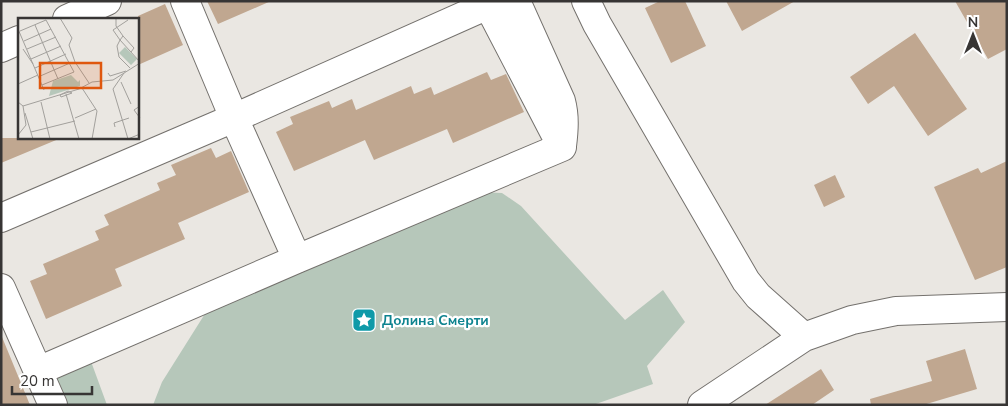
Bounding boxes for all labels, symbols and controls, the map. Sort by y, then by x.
north arrow [948,10,998,60]
text: N [968,13,978,32]
inset map [18,18,139,139]
place icon: Долина Смерти [351,307,377,333]
place label: Долина Смерти [382,311,489,330]
scale bar [12,364,92,396]
text: 20 m [20,371,55,391]

